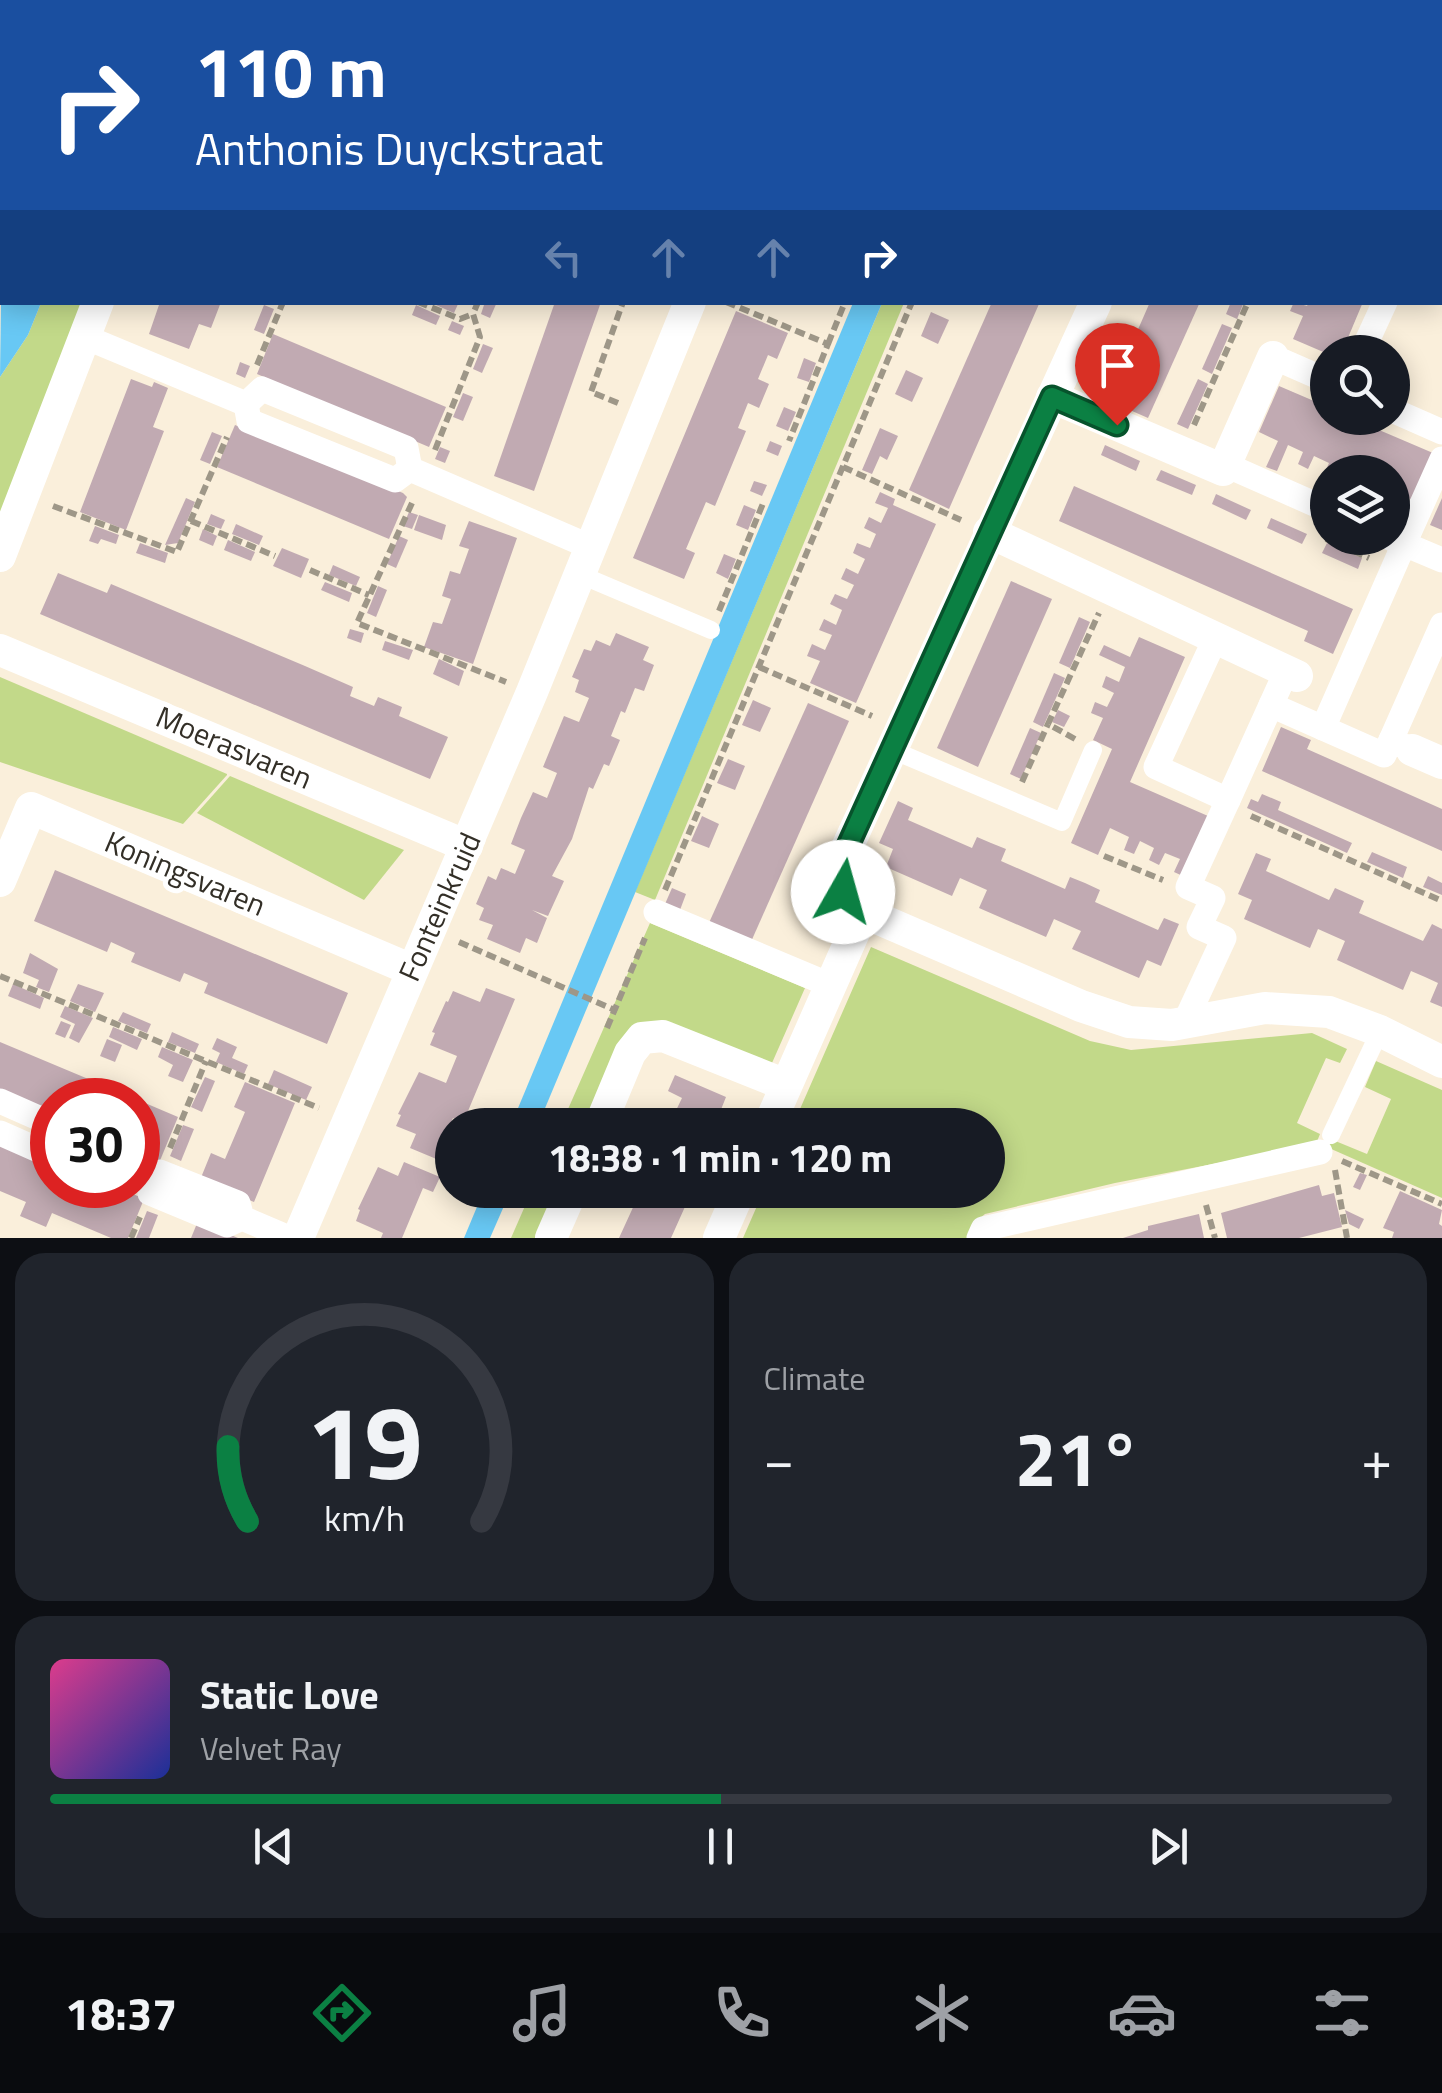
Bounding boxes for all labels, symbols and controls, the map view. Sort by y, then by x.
text: 110 m [195,18,387,124]
icon: right [30,40,160,170]
text: Anthonis Duyckstraat [195,114,603,182]
icon: left [536,230,591,285]
icon: ahead [641,230,696,285]
icon: ahead [746,230,801,285]
icon: right [851,230,906,285]
pin [1075,323,1160,426]
map controls [1310,335,1410,555]
button: search [1310,335,1410,435]
icon: arrive [1090,338,1145,393]
button: layers [1310,455,1410,555]
street label: Moerasvaren [149,694,320,801]
street label: Koningsvaren [98,819,273,928]
street label: Fonteinkruid [386,825,492,988]
position arrow [791,840,895,944]
speed limit sign: 30 [30,1078,160,1208]
text: 18:38 · 1 min · 120 m [548,1129,892,1187]
text: Climate [764,1354,865,1402]
text: 19 [306,1361,422,1519]
text: 21° [1015,1401,1141,1515]
text: − [764,1417,794,1500]
text: + [1361,1417,1392,1500]
text: km/h [324,1490,405,1545]
text: Static Love [200,1666,379,1724]
text: Velvet Ray [200,1724,342,1772]
icon: previous [246,1819,301,1874]
icon: pause [693,1819,748,1874]
icon: next [1141,1819,1196,1874]
icon: directions [307,1978,377,2048]
icon: music [507,1978,577,2048]
icon: phone [707,1978,777,2048]
icon: climate [907,1978,977,2048]
icon: car [1107,1978,1177,2048]
icon: filters [1307,1978,1377,2048]
text: 18:37 [65,1979,177,2047]

